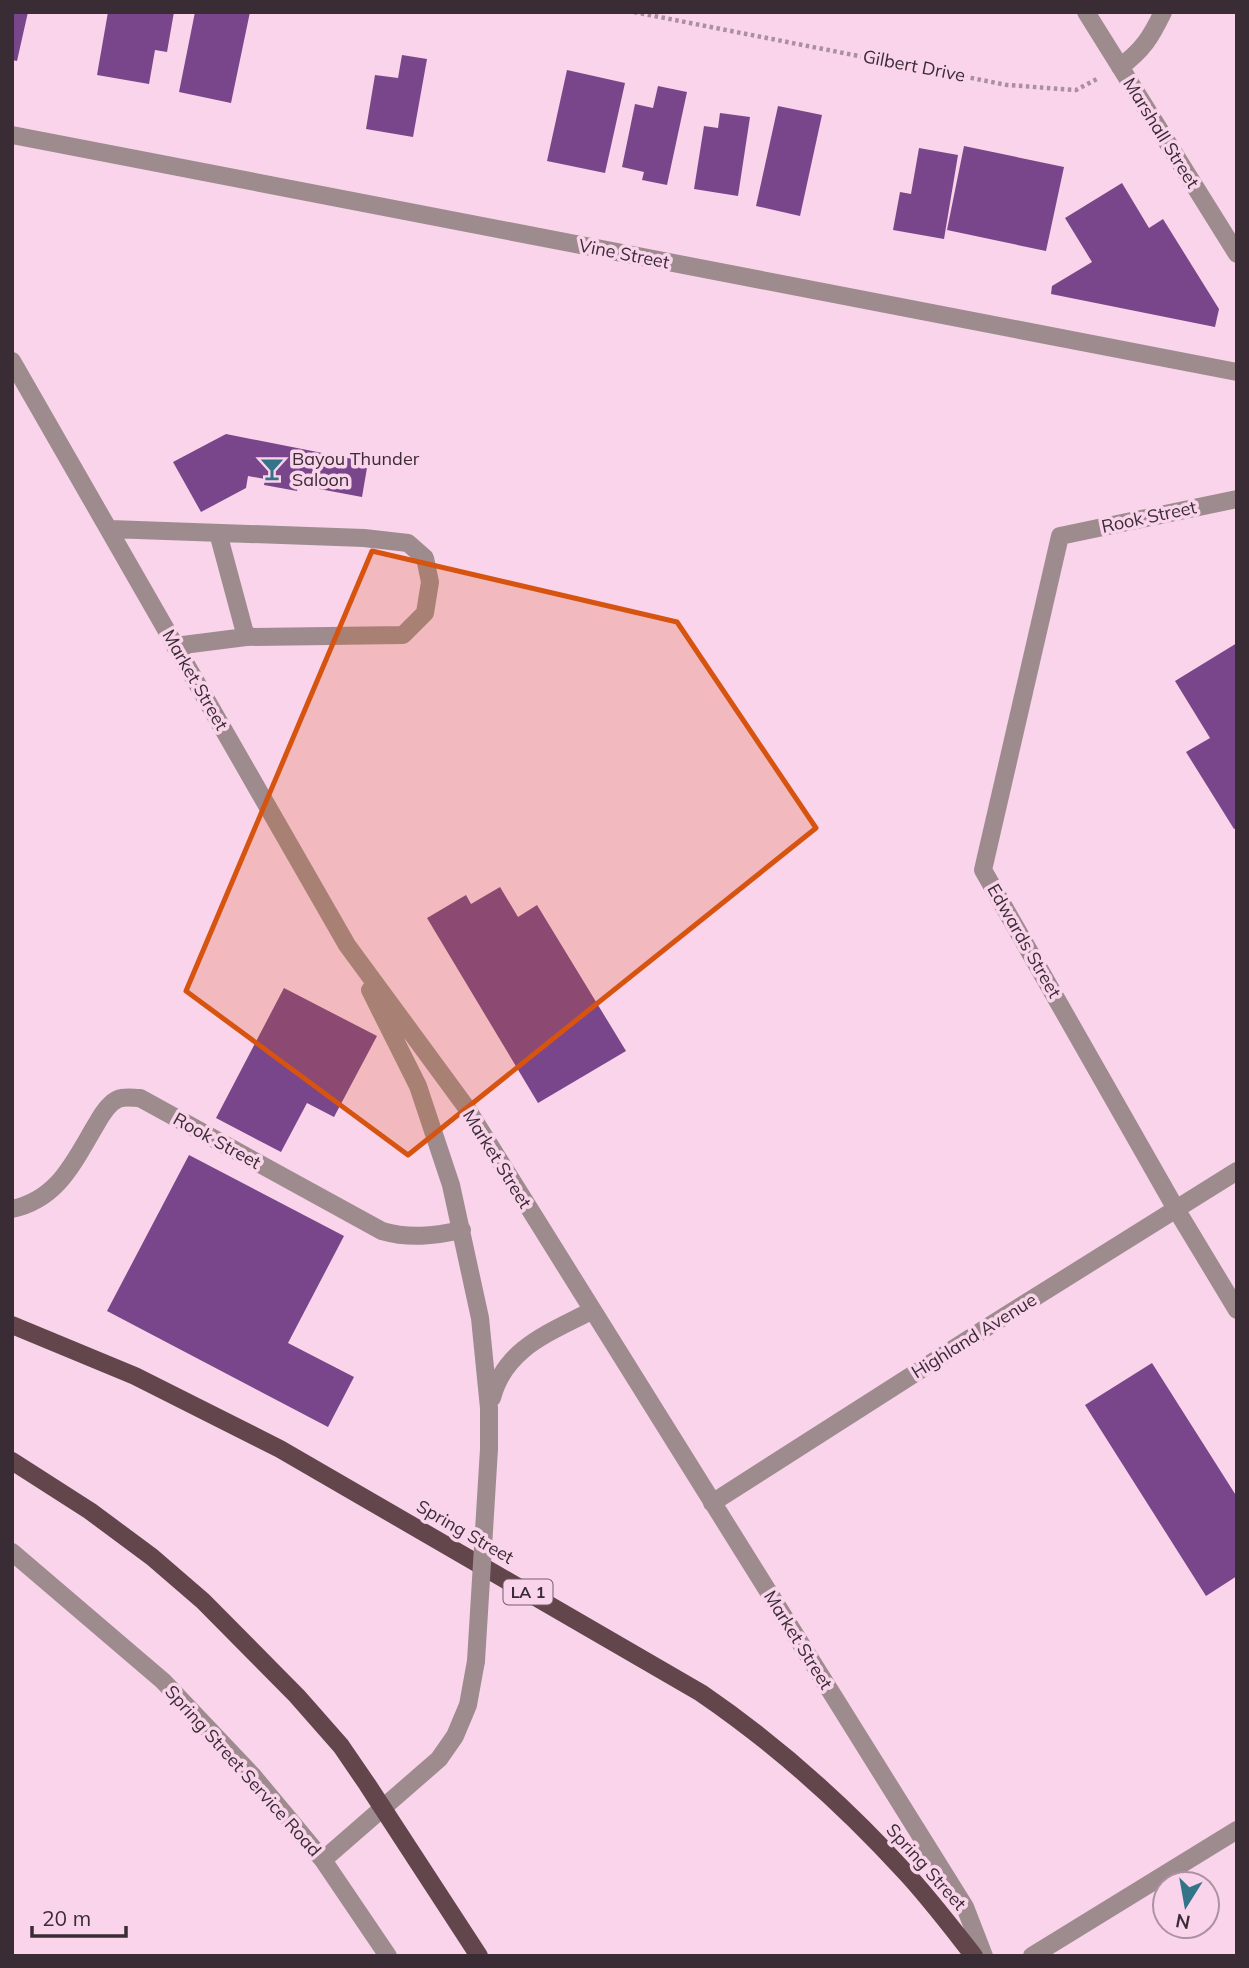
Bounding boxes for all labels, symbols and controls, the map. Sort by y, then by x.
street label: Gilbert Drive [861,44,967,87]
street label: Marshall Street [1118,73,1205,192]
street label: Vine Street [577,233,671,274]
place label: Bayou Thunder Saloon [292,447,420,491]
bar icon: Bayou Thunder Saloon [258,455,286,483]
street label: Rook Street [1099,495,1199,538]
street label: Market Street [157,625,233,734]
street label: Edwards Street [982,879,1066,1002]
street label: Market Street [458,1105,537,1212]
street label: Rook Street [169,1107,265,1174]
street label: Highland Avenue [907,1288,1041,1383]
street label: Spring Street [412,1494,518,1569]
road number: LA 1 [504,1580,552,1604]
street label: Market Street [759,1586,838,1693]
street label: Spring Street Service Road [160,1680,326,1861]
street label: Spring Street [881,1819,971,1915]
north arrow [1151,1870,1221,1940]
scale bar [32,1895,126,1939]
text: 20 m [42,1905,91,1931]
text: N [1173,1909,1192,1935]

